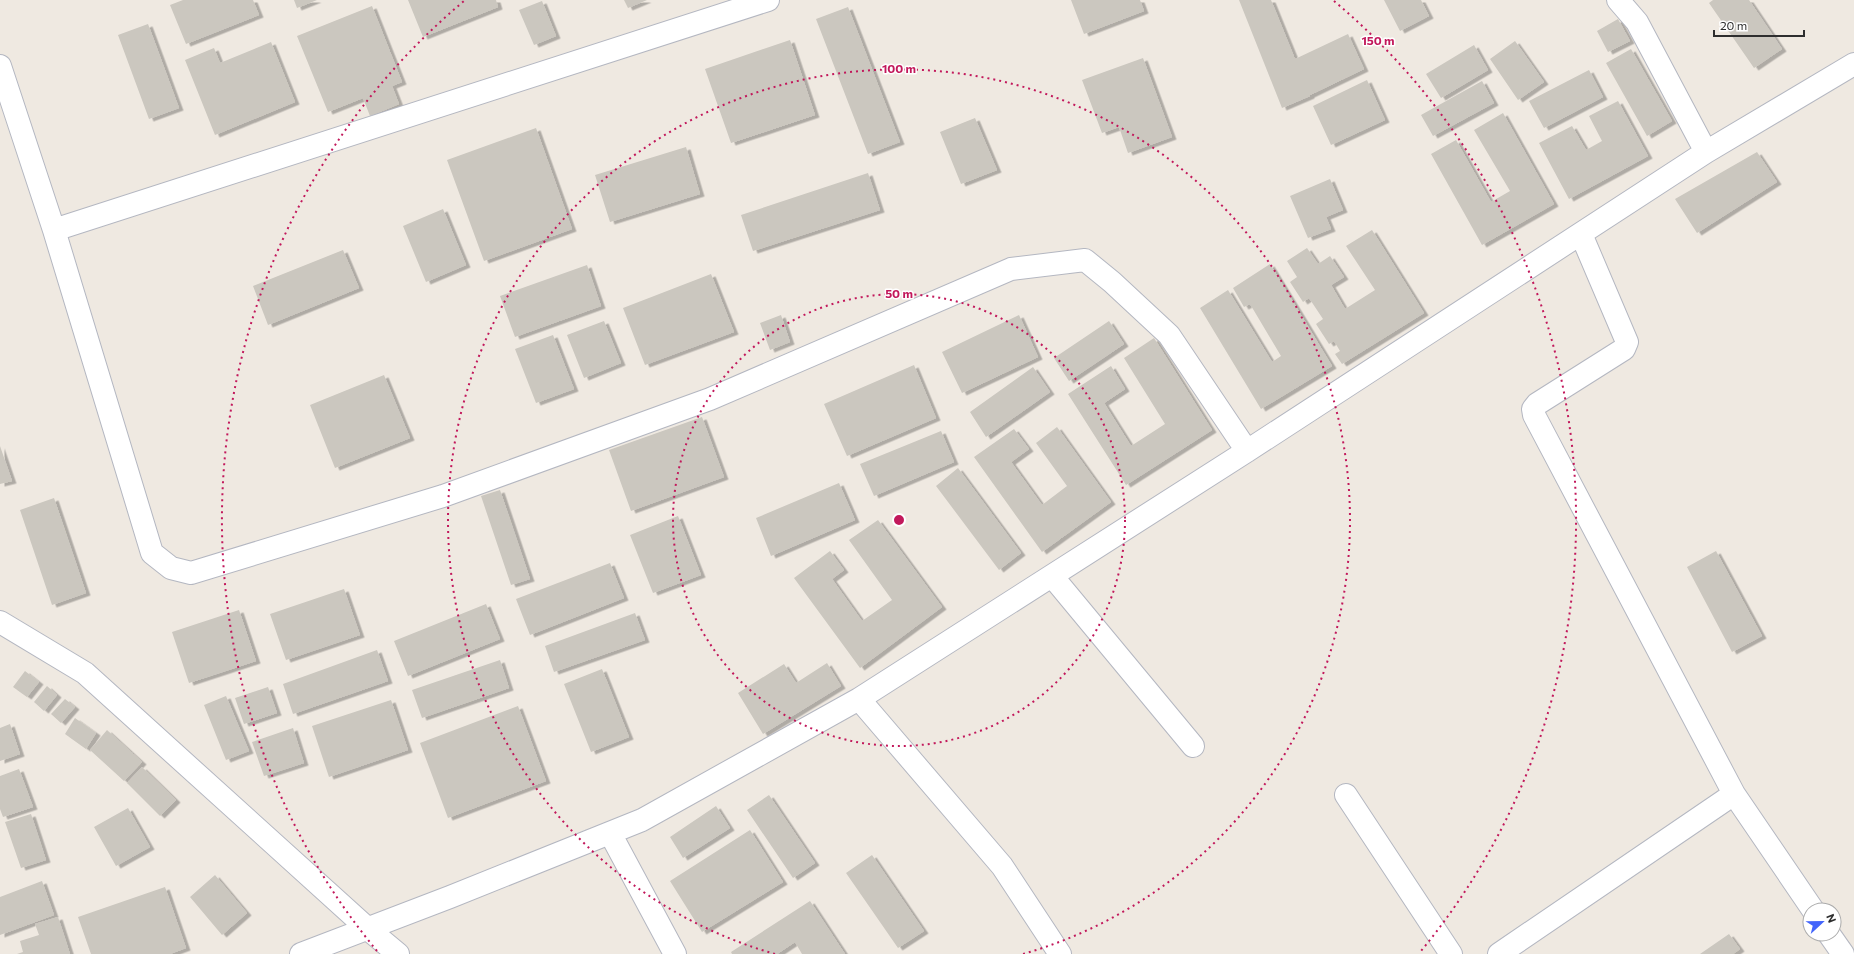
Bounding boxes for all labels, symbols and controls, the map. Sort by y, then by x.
scale bar [1714,12,1804,38]
text: 20 m [1720,18,1747,32]
text: 150 m [1361,33,1395,47]
text: 100 m [882,61,916,75]
text: 50 m [885,286,913,300]
centre of rings [892,513,906,527]
north arrow [1802,902,1842,942]
text: N [1824,912,1839,924]

